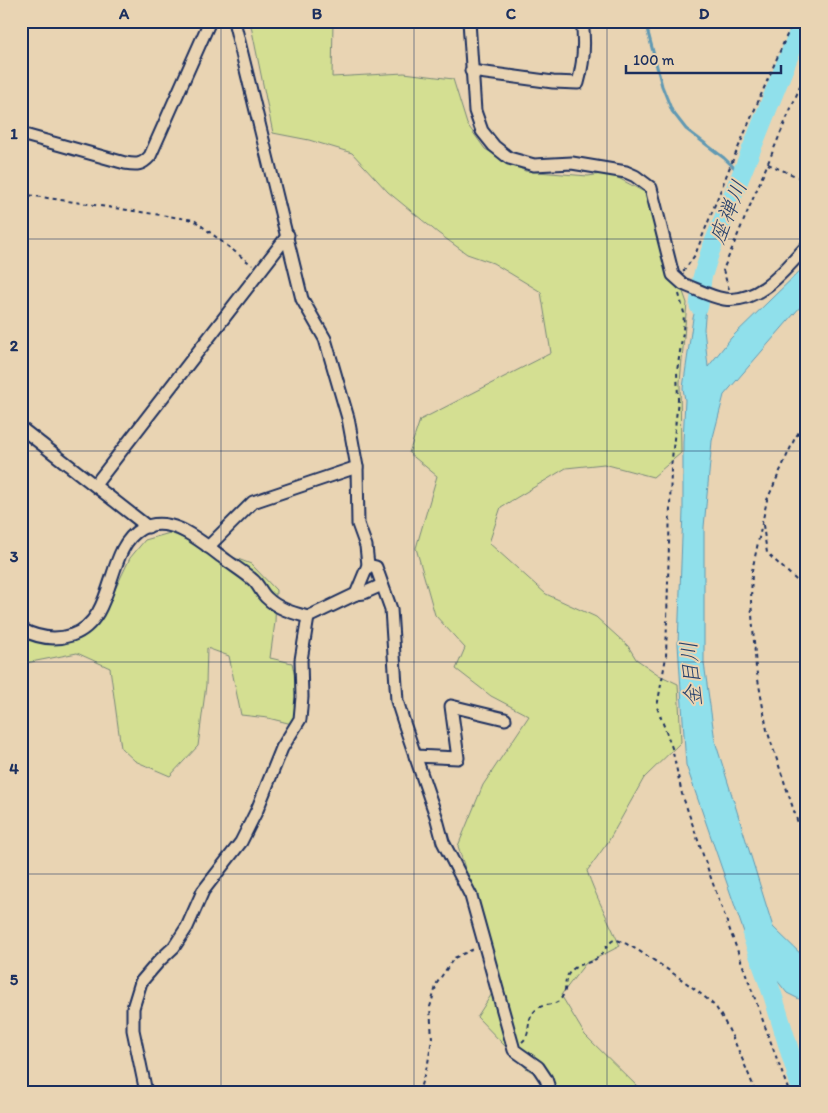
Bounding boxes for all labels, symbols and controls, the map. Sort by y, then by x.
text: A [118,4,130,23]
text: B [312,4,323,23]
text: C [506,4,517,23]
text: D [699,4,710,23]
scale bar [626,42,780,74]
text: 100 m [633,51,675,69]
text: 1 [10,124,18,143]
water label: 座禅川 [703,176,753,248]
text: 2 [10,336,19,355]
text: 3 [10,547,19,566]
water label: 金目川 [675,640,707,708]
text: 4 [9,759,19,778]
text: 5 [10,970,19,989]

